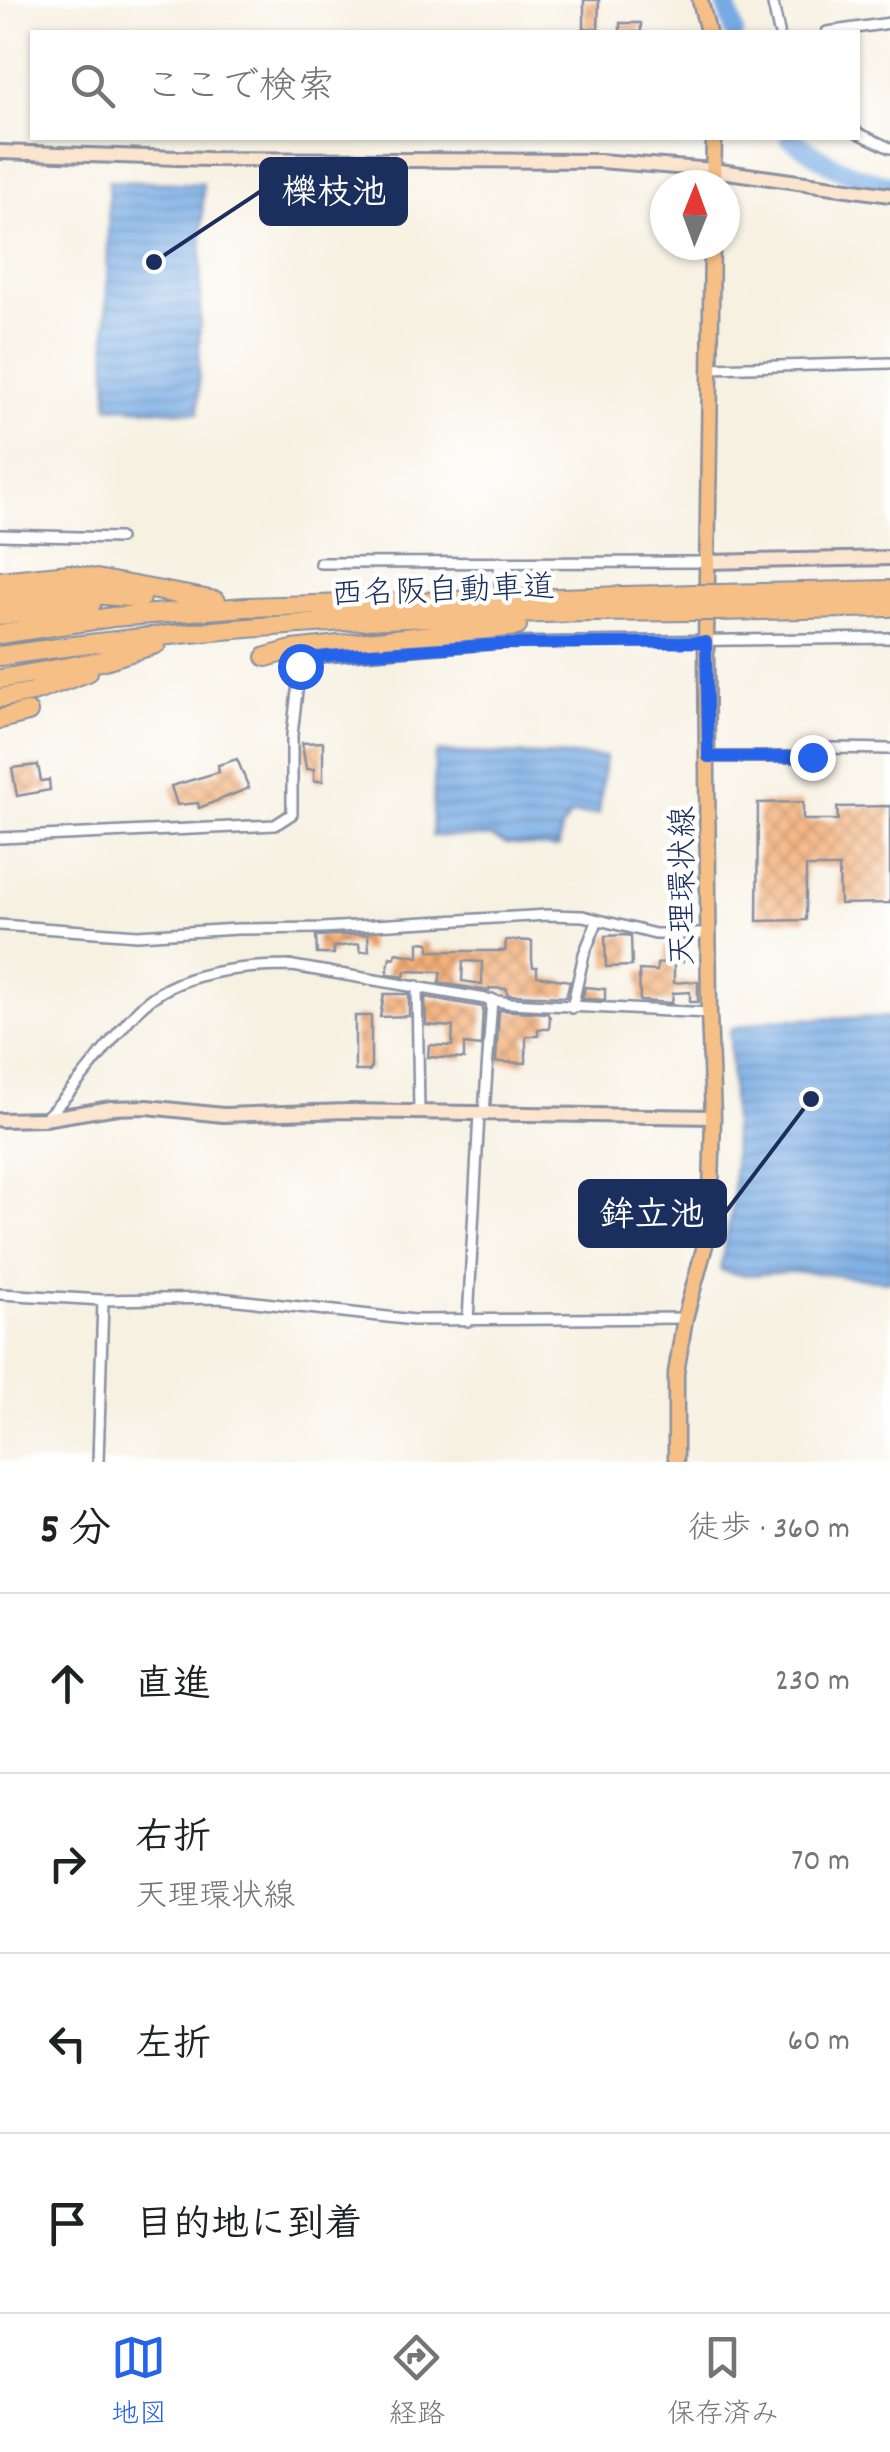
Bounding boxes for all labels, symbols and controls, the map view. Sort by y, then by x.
search box [30,30,860,140]
icon: search [65,58,120,113]
text: ここで検索 [145,62,335,117]
callout: 櫟枝池 [261,159,406,224]
north arrow [650,170,740,260]
text: 櫟枝池 [281,171,387,221]
street label: 西名阪自動車道 [330,567,556,621]
route start [278,644,324,690]
route end [790,735,836,781]
street label: 天理環状線 [663,806,709,966]
callout: 鉾立池 [580,1181,725,1246]
text: 鉾立池 [599,1193,705,1243]
text: 5 分 [40,1503,111,1563]
text: 徒歩 · 360 m [687,1508,850,1554]
icon: ahead [40,1656,95,1711]
text: 直進 [135,1660,211,1715]
text: 230 m [775,1660,850,1706]
text: 右折 [135,1813,211,1868]
icon: right [40,1836,95,1891]
text: 70 m [791,1840,850,1886]
text: 天理環状線 [135,1876,295,1922]
icon: left [40,2016,95,2071]
text: 左折 [135,2020,211,2075]
text: 60 m [788,2020,850,2066]
icon: arrive [40,2196,95,2251]
text: 目的地に到着 [135,2200,363,2255]
tab: 地図 [111,2330,167,2437]
tab: 経路 [389,2330,445,2437]
tab: 保存済み [667,2330,779,2437]

